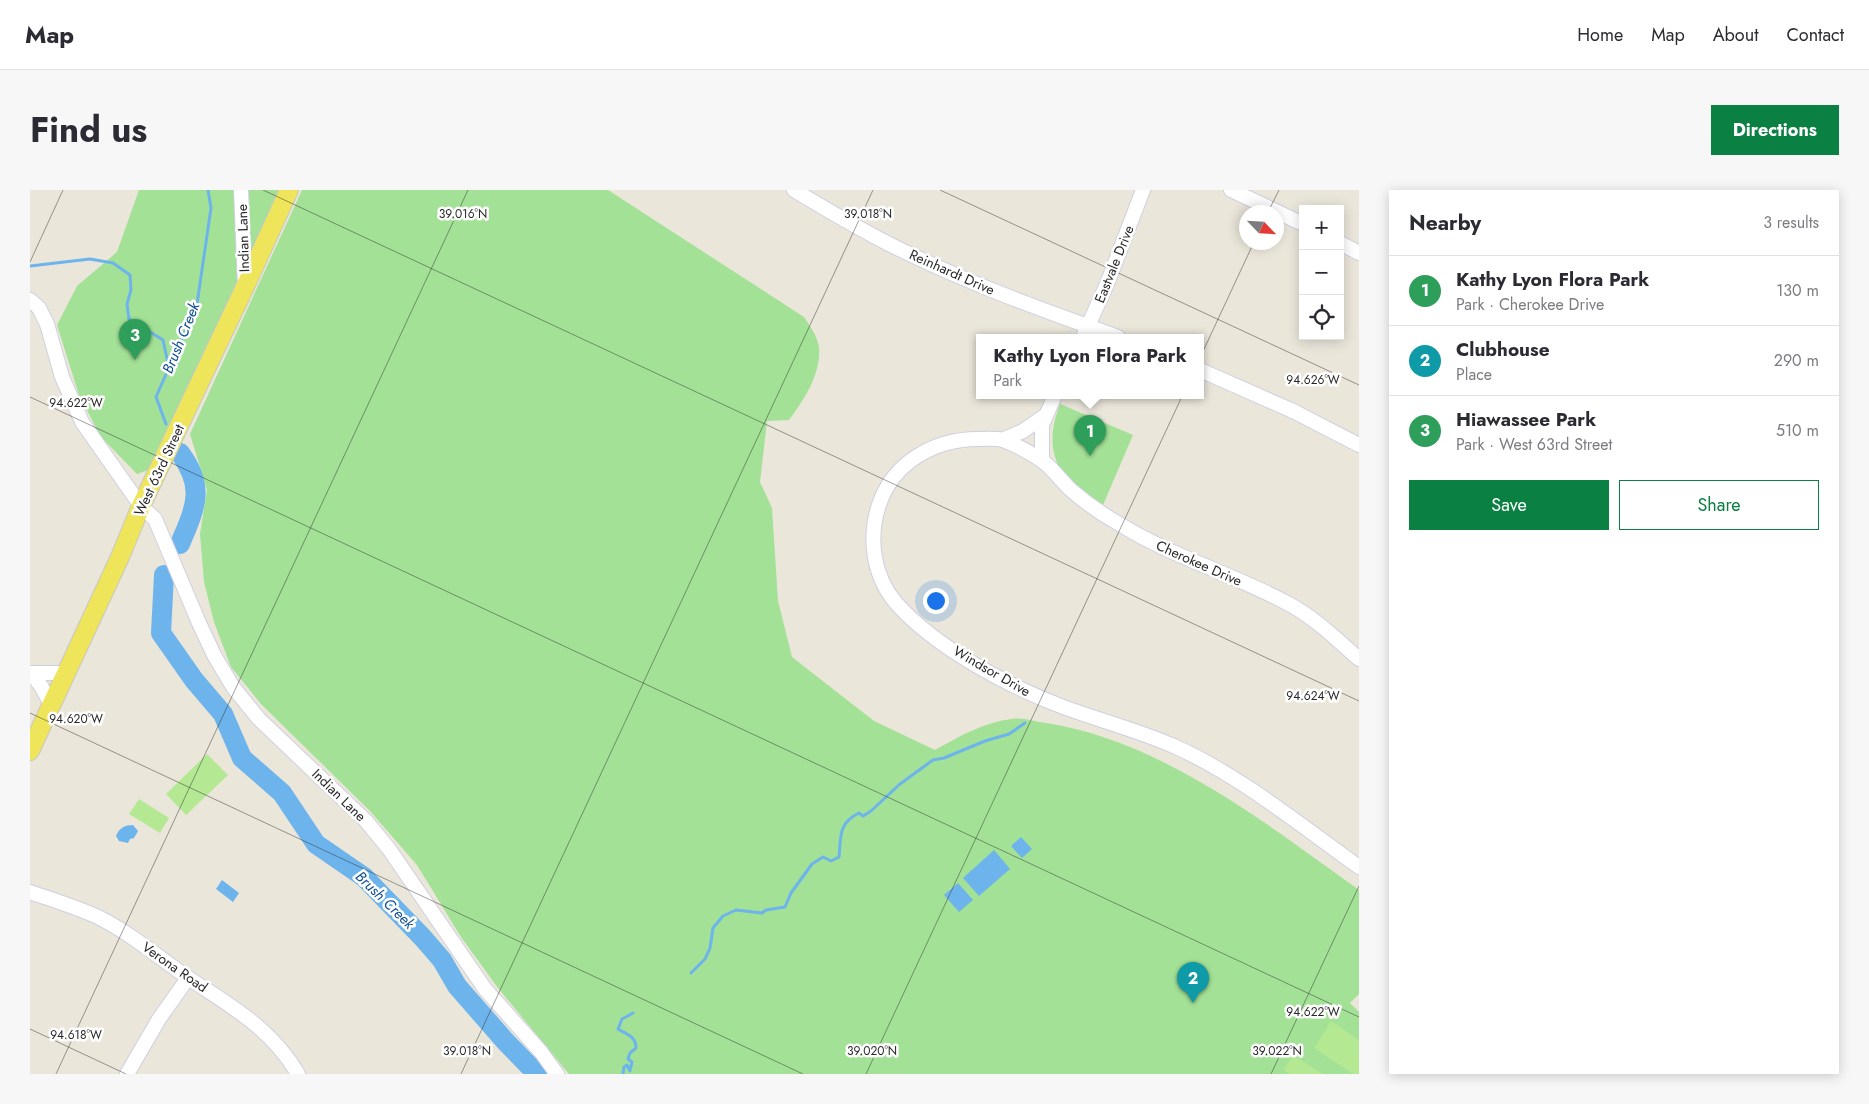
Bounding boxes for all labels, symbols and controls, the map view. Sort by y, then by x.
text: Map [25,17,74,52]
text: Home [1577,22,1623,48]
text: Map [1651,22,1685,48]
text: About [1713,22,1758,48]
text: Contact [1786,22,1844,48]
text: Find us [30,105,147,155]
button: Directions [1711,105,1839,155]
street label: Indian Lane [232,204,254,272]
text: 39.016°N [439,205,487,223]
text: 39.018°N [844,205,892,223]
north arrow [1239,205,1284,250]
map controls [1299,205,1344,340]
button: + [1299,205,1344,250]
text: Nearby [1409,208,1481,238]
text: 3 results [1763,211,1819,234]
street label: Eastvale Drive [1089,222,1139,306]
street label: Reinhardt Drive [906,244,998,300]
button: − [1299,250,1344,295]
text: Kathy Lyon Flora Park [1456,266,1649,293]
text: 1 [1421,279,1429,302]
text: 130 m [1776,279,1819,302]
text: Park · Cherokee Drive [1456,293,1604,316]
button: locate [1299,295,1344,340]
water label: Brush Creek [157,299,205,377]
pin: 3 [119,319,151,360]
popup [976,334,1204,399]
text: Clubhouse [1456,336,1550,363]
text: Kathy Lyon Flora Park [993,342,1187,369]
text: 2 [1420,349,1430,372]
text: 290 m [1774,349,1819,372]
text: Place [1456,363,1492,386]
text: Park [993,369,1022,392]
text: 94.626°W [1286,371,1340,389]
text: 94.622°W [49,394,103,412]
text: Hiawassee Park [1456,406,1596,433]
pin: 1 [1074,415,1106,456]
text: 3 [1420,419,1430,442]
text: 510 m [1776,419,1819,442]
street label: West 63rd Street [129,420,189,519]
text: Park · West 63rd Street [1456,433,1612,456]
button: Save [1409,480,1609,530]
button: Share [1619,480,1819,530]
street label: Cherokee Drive [1153,535,1245,591]
your location [923,588,949,614]
street label: Windsor Drive [950,641,1034,701]
text: 94.624°W [1286,687,1340,705]
text: 94.620°W [49,710,103,728]
street label: Indian Lane [307,764,371,826]
water label: Brush Creek [350,866,420,934]
street label: Verona Road [138,937,212,997]
pin: 2 [1177,962,1209,1003]
text: 94.622°W [1286,1003,1340,1021]
text: 94.618°W [50,1026,102,1044]
text: 39.018°N [443,1042,491,1060]
text: 39.020°N [847,1042,897,1060]
text: 39.022°N [1252,1042,1302,1060]

